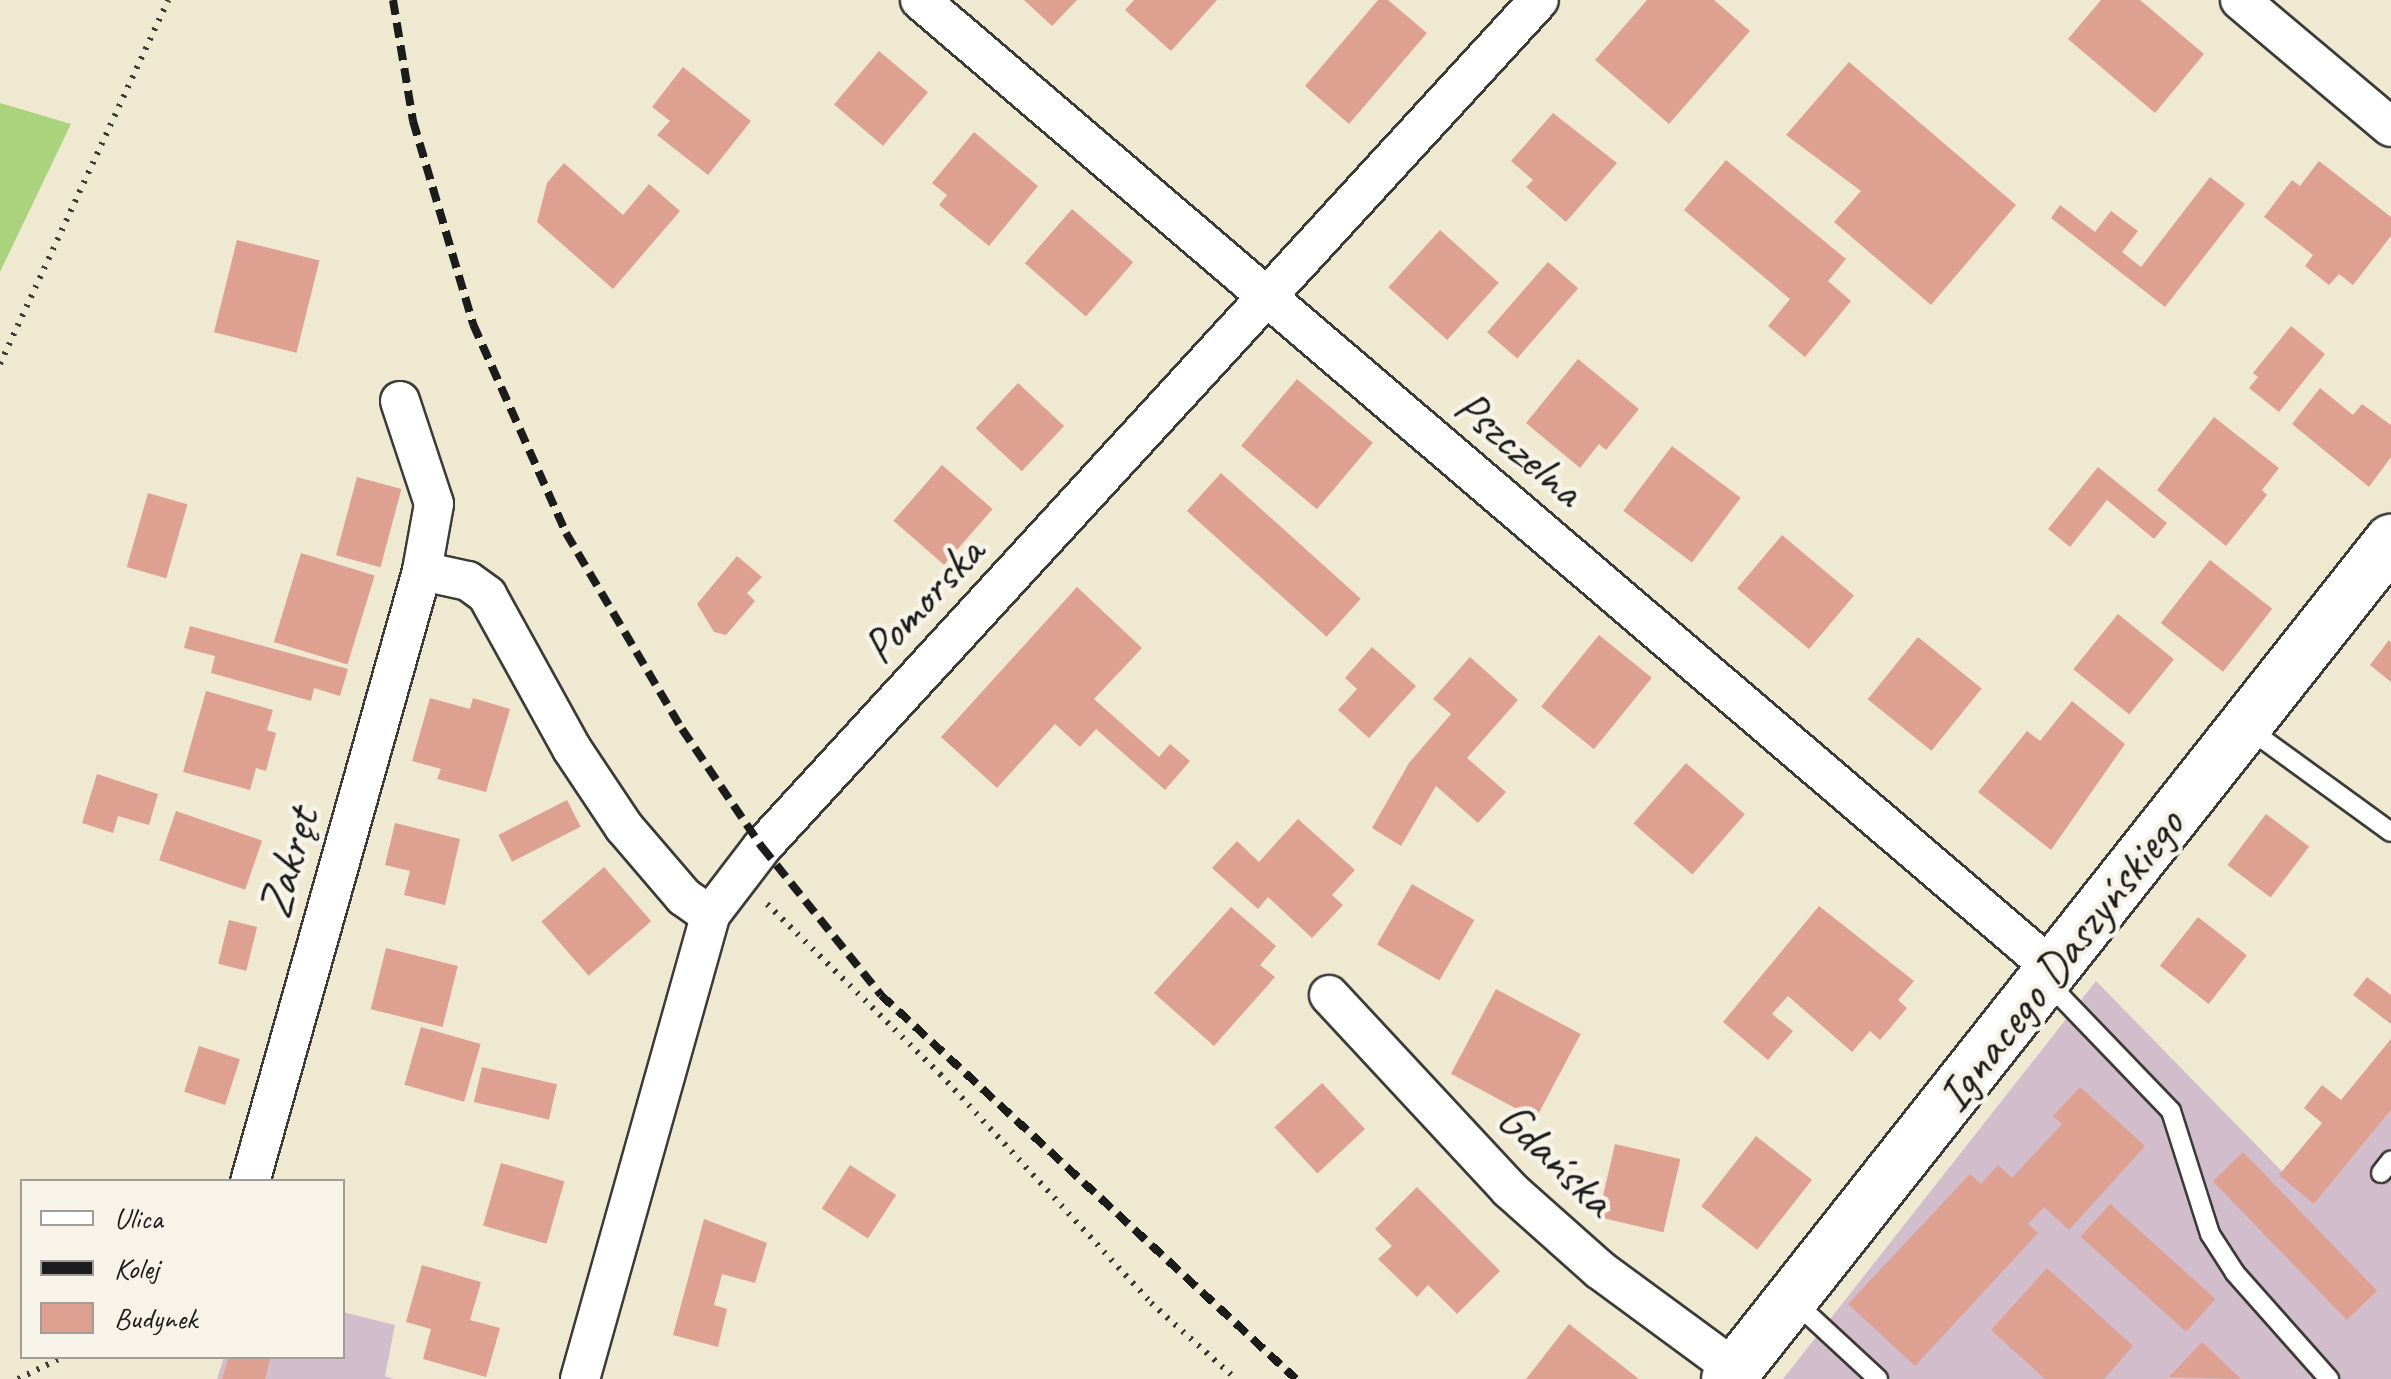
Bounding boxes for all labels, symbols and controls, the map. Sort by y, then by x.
street label: Pszczelna [1443,378,1595,518]
street label: Pomorska [850,525,996,675]
street label: Ignacego Daszyńskiego [1924,797,2196,1123]
street label: Zakręt [245,802,331,924]
street label: Gdańska [1486,1090,1626,1228]
legend [20,1179,345,1359]
text: Ulica [114,1199,163,1237]
text: Kolej [114,1249,159,1287]
text: Budynek [114,1299,197,1337]

